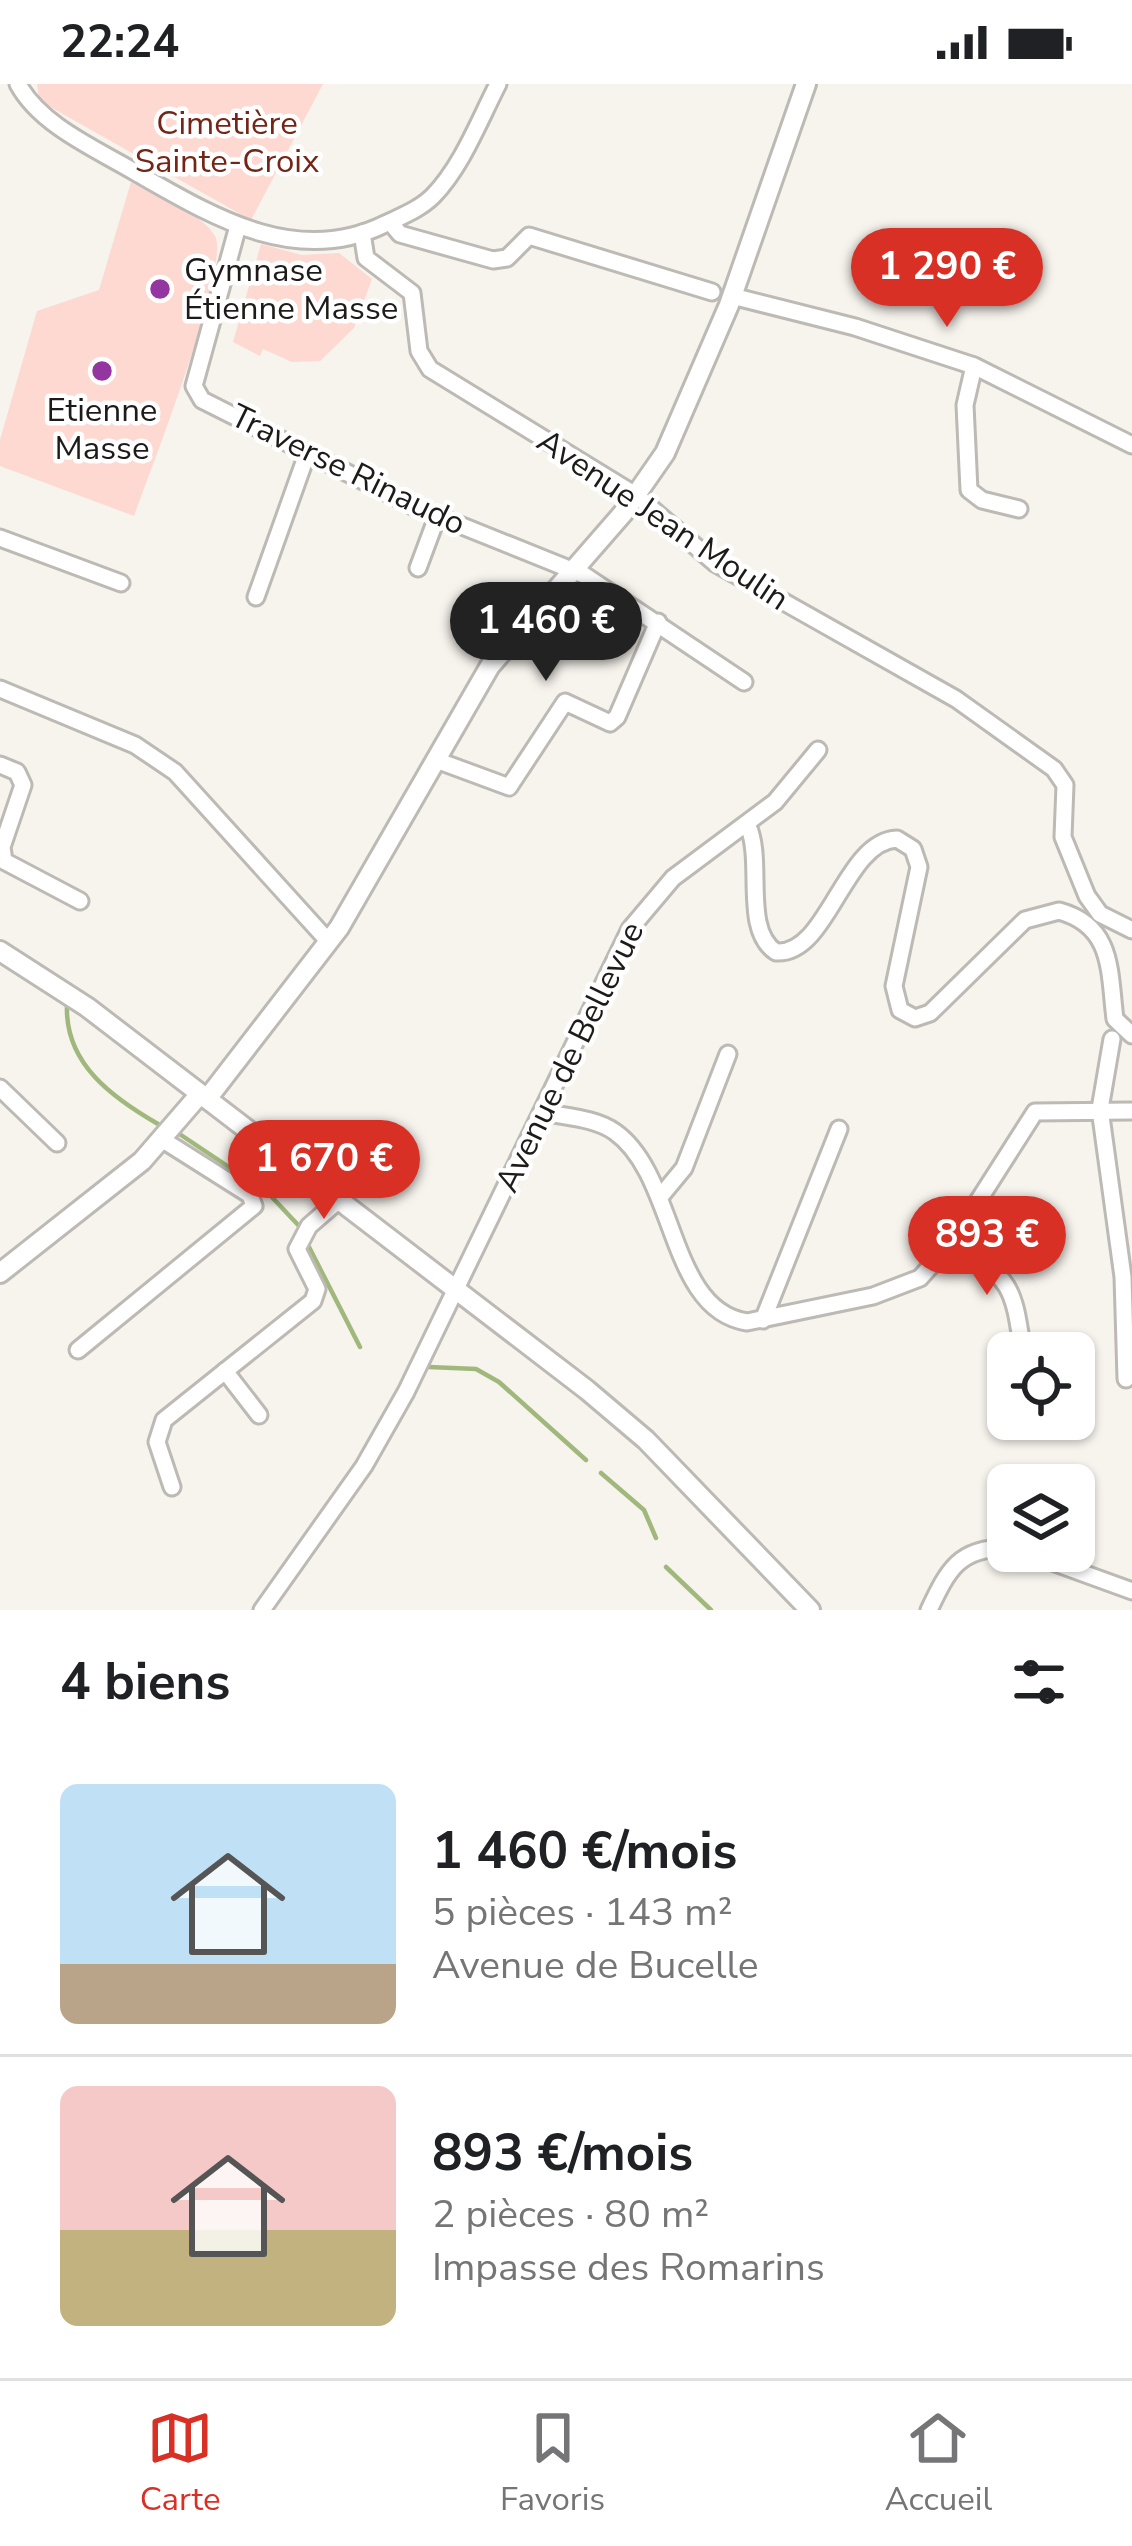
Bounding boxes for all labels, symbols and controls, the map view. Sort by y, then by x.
text: 22:24 [60,12,179,73]
park label: Cimetière Sainte-Croix [135,101,319,184]
pin: 1 290 € [836,228,1058,330]
text: 1 290 € [878,240,1016,293]
place label: Gymnase Étienne Masse [184,248,398,331]
marker: Gymnase Étienne Masse [147,276,173,302]
marker: Etienne Masse [89,358,115,384]
place label: Etienne Masse [47,388,157,471]
street label: Traverse Rinaudo [223,394,473,546]
street label: Avenue Jean Moulin [528,419,798,621]
pin: 1 460 € [435,582,657,684]
text: 1 460 € [477,594,615,647]
street label: Avenue de Bellevue [485,914,655,1200]
pin: 1 670 € [213,1120,435,1222]
text: 1 670 € [255,1132,393,1185]
pin: 893 € [903,1196,1071,1298]
text: 893 € [935,1208,1039,1261]
map controls [987,1332,1095,1572]
button: locate [987,1332,1095,1440]
button: layers [987,1464,1095,1572]
text: 4 biens [60,1647,230,1717]
icon: filters [1006,1649,1072,1715]
text: 1 460 €/mois [432,1816,737,1886]
icon: home [156,1832,300,1976]
text: 5 pièces · 143 m² [432,1886,733,1939]
text: Avenue de Bucelle [432,1939,759,1992]
text: 893 €/mois [432,2118,693,2188]
icon: home [156,2134,300,2278]
text: 2 pièces · 80 m² [432,2188,709,2241]
text: Impasse des Romarins [432,2241,825,2294]
tab: Carte [140,2405,221,2522]
tab: Favoris [500,2405,605,2522]
tab: Accueil [885,2405,992,2522]

